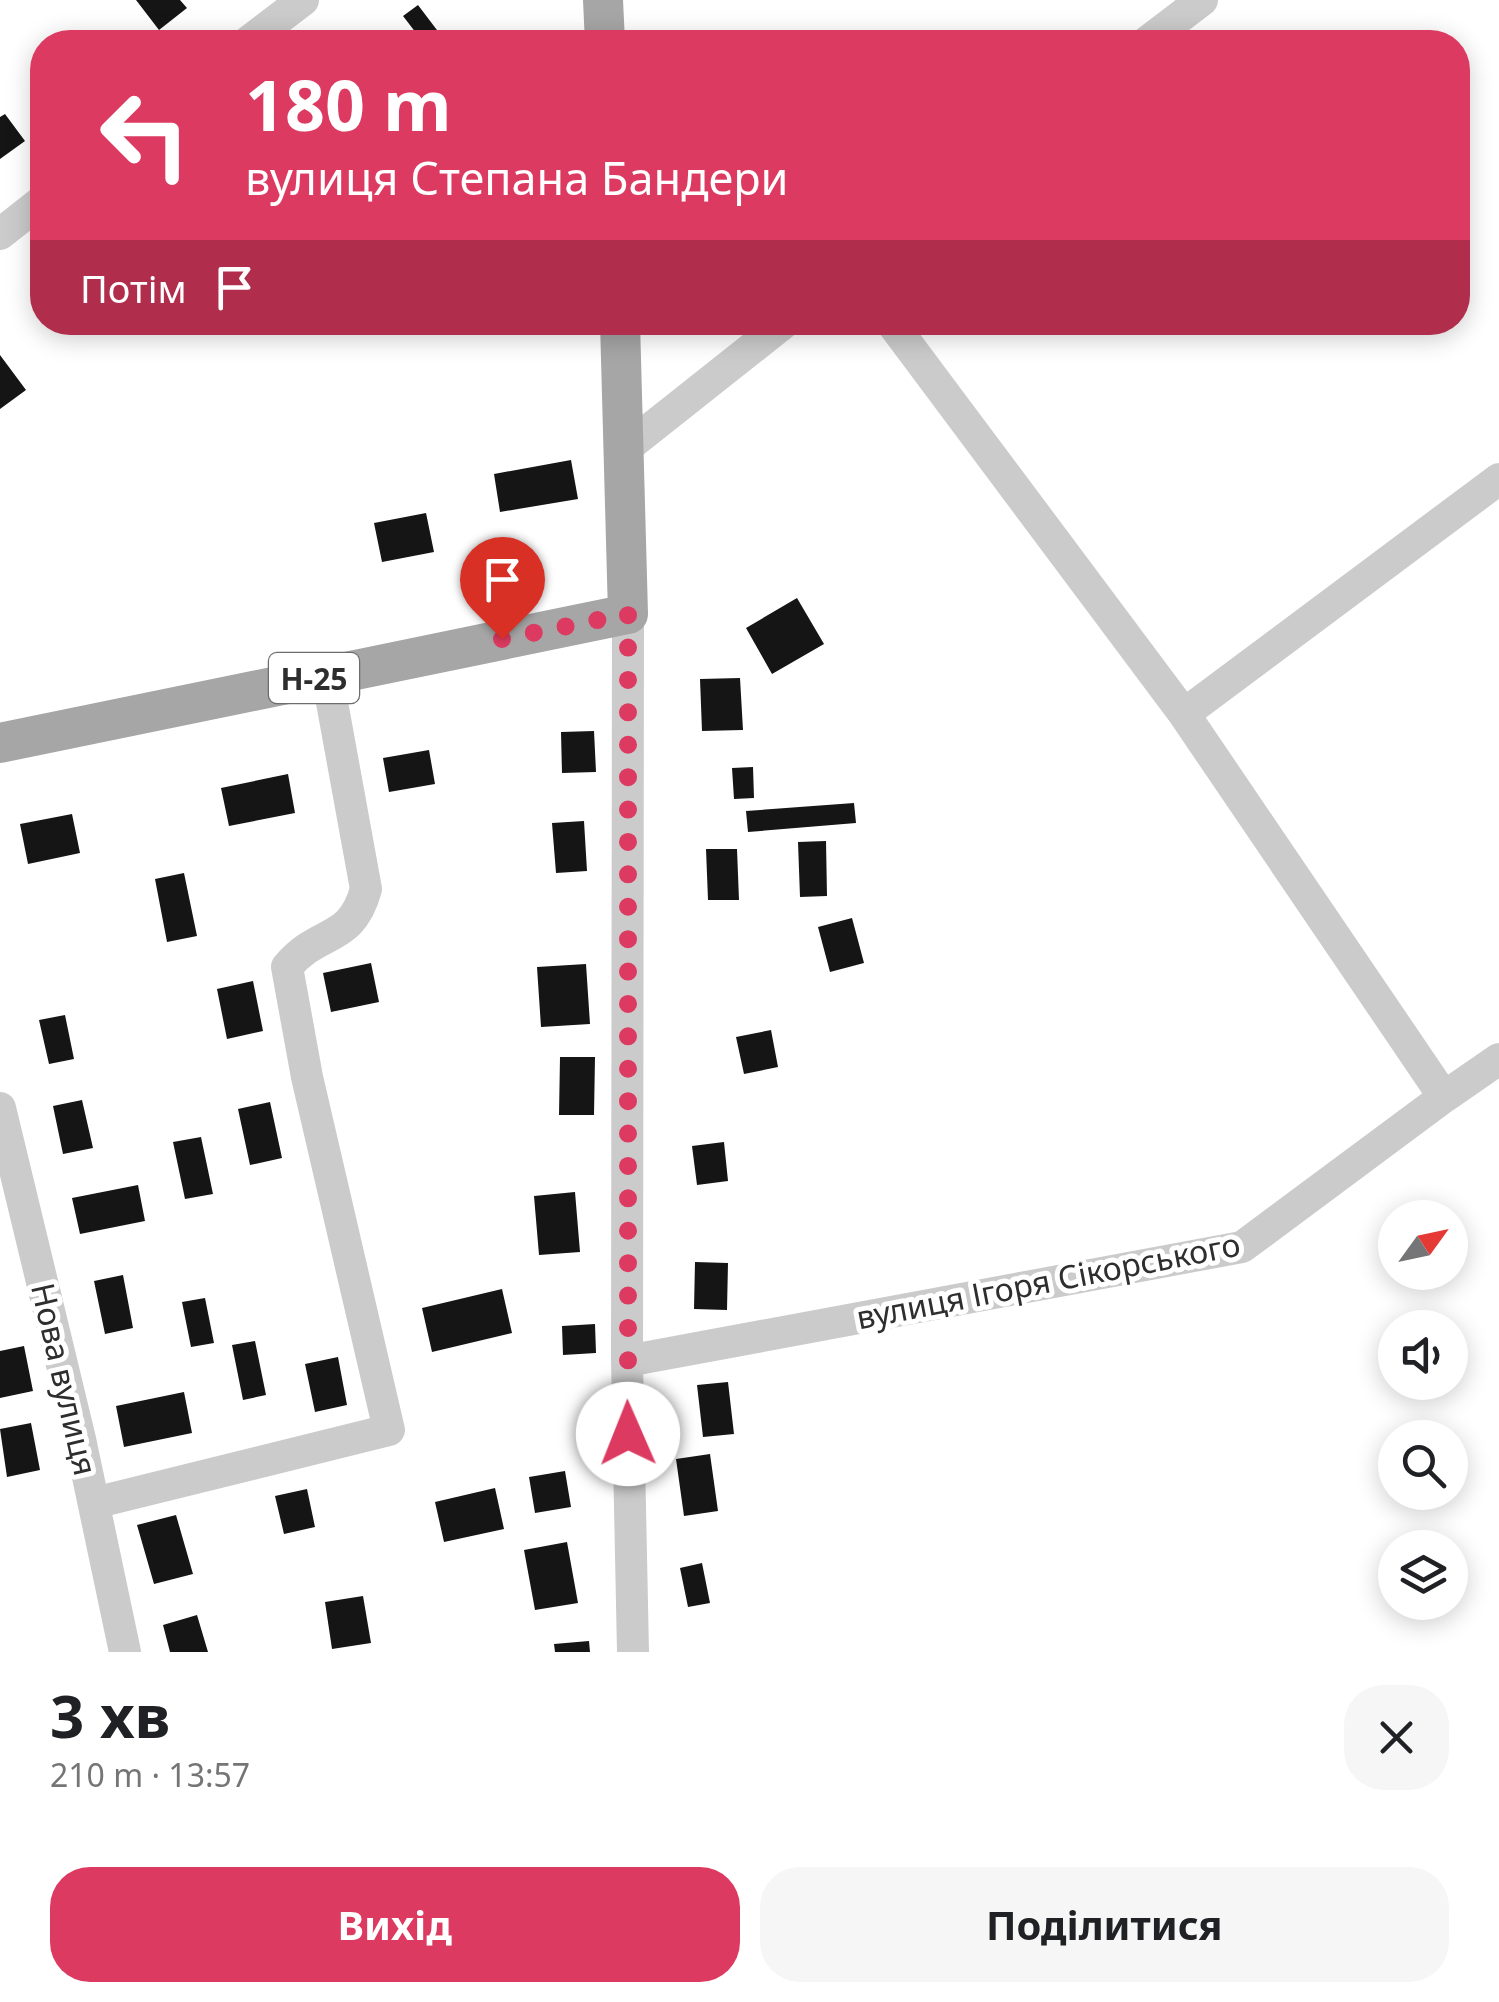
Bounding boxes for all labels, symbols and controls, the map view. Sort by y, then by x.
text: 180 m [245,56,452,152]
icon: left [80,70,210,200]
text: вулиця Степана Бандери [245,147,789,208]
icon: arrive [207,260,262,315]
text: Потім [80,262,187,314]
pin [460,537,545,640]
icon: arrive [475,552,530,607]
road number: Н-25 [269,653,359,703]
north arrow [1378,1200,1468,1290]
map controls [1378,1200,1468,1620]
street label: вулиця Ігоря Сікорського [852,1222,1244,1338]
street label: Нова вулиця [22,1279,108,1479]
button: sound [1378,1310,1468,1400]
position arrow [576,1382,680,1486]
button: search [1378,1420,1468,1510]
button: layers [1378,1530,1468,1620]
text: 3 хв [50,1674,170,1756]
button: close [1344,1685,1449,1790]
text: 210 m · 13:57 [50,1753,250,1796]
button: Вихід [50,1867,740,1982]
button: Поділитися [760,1867,1449,1982]

